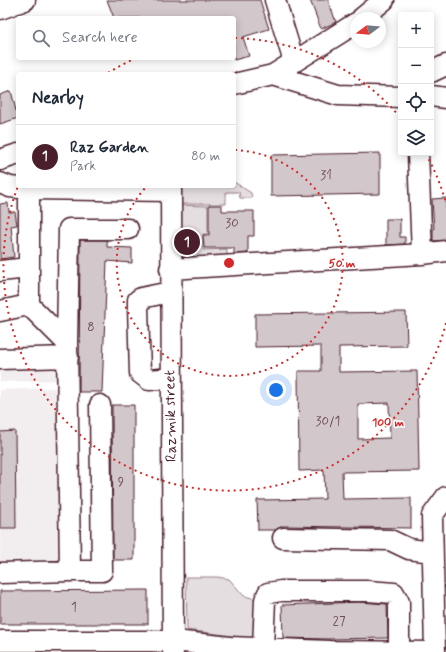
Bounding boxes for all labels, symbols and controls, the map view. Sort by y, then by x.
north arrow [350,12,386,48]
map controls [398,12,434,156]
button: + [398,12,434,48]
search box [16,16,236,60]
icon: search [30,27,52,49]
text: Search here [62,28,138,48]
button: − [398,48,434,84]
button: locate [398,84,434,120]
text: Nearby [32,87,84,109]
button: layers [398,120,434,156]
text: Raz Garden [70,138,149,158]
text: 1 [42,148,48,165]
text: 80 m [191,148,220,165]
text: Park [70,158,96,175]
house number: 31 [320,167,332,184]
house number: 30 [225,215,239,232]
pin: 1 [174,227,200,257]
centre of rings [222,256,236,270]
text: 50 m [329,256,356,272]
house number: 8 [87,319,95,336]
street label: Razmik street [160,369,182,462]
your location [266,380,286,400]
house number: 30/1 [316,413,340,430]
text: 100 m [372,415,405,431]
house number: 9 [118,474,124,491]
house number: 1 [71,599,77,616]
house number: 27 [333,613,346,630]

